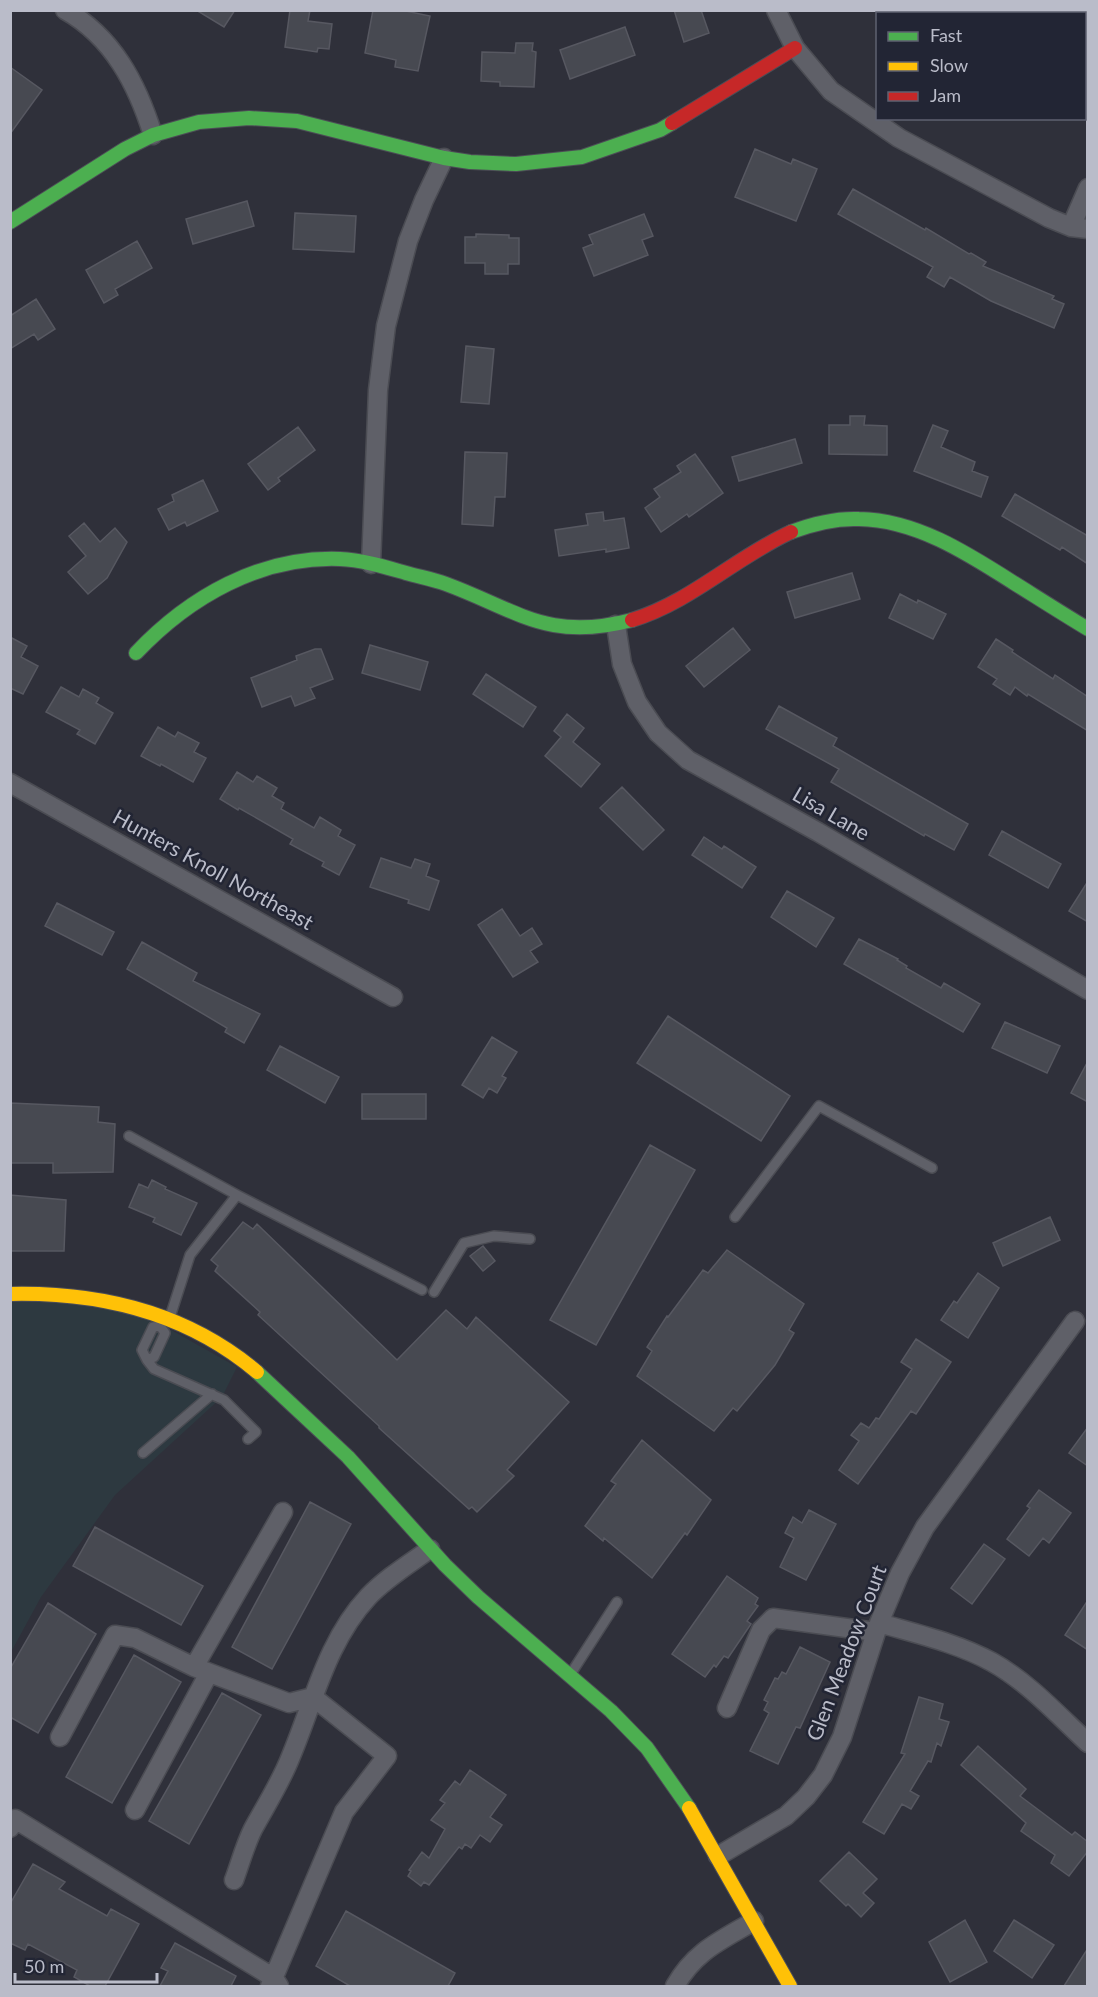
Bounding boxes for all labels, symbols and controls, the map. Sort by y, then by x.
legend [876,12,1086,120]
text: Fast [930,24,963,46]
text: Slow [930,54,968,76]
text: Jam [930,84,961,106]
street label: Lisa Lane [789,781,875,845]
street label: Hunters Knoll Northeast [109,803,319,934]
street label: Glen Meadow Court [800,1560,891,1744]
scale bar [15,1946,158,1984]
text: 50 m [24,1955,64,1977]

